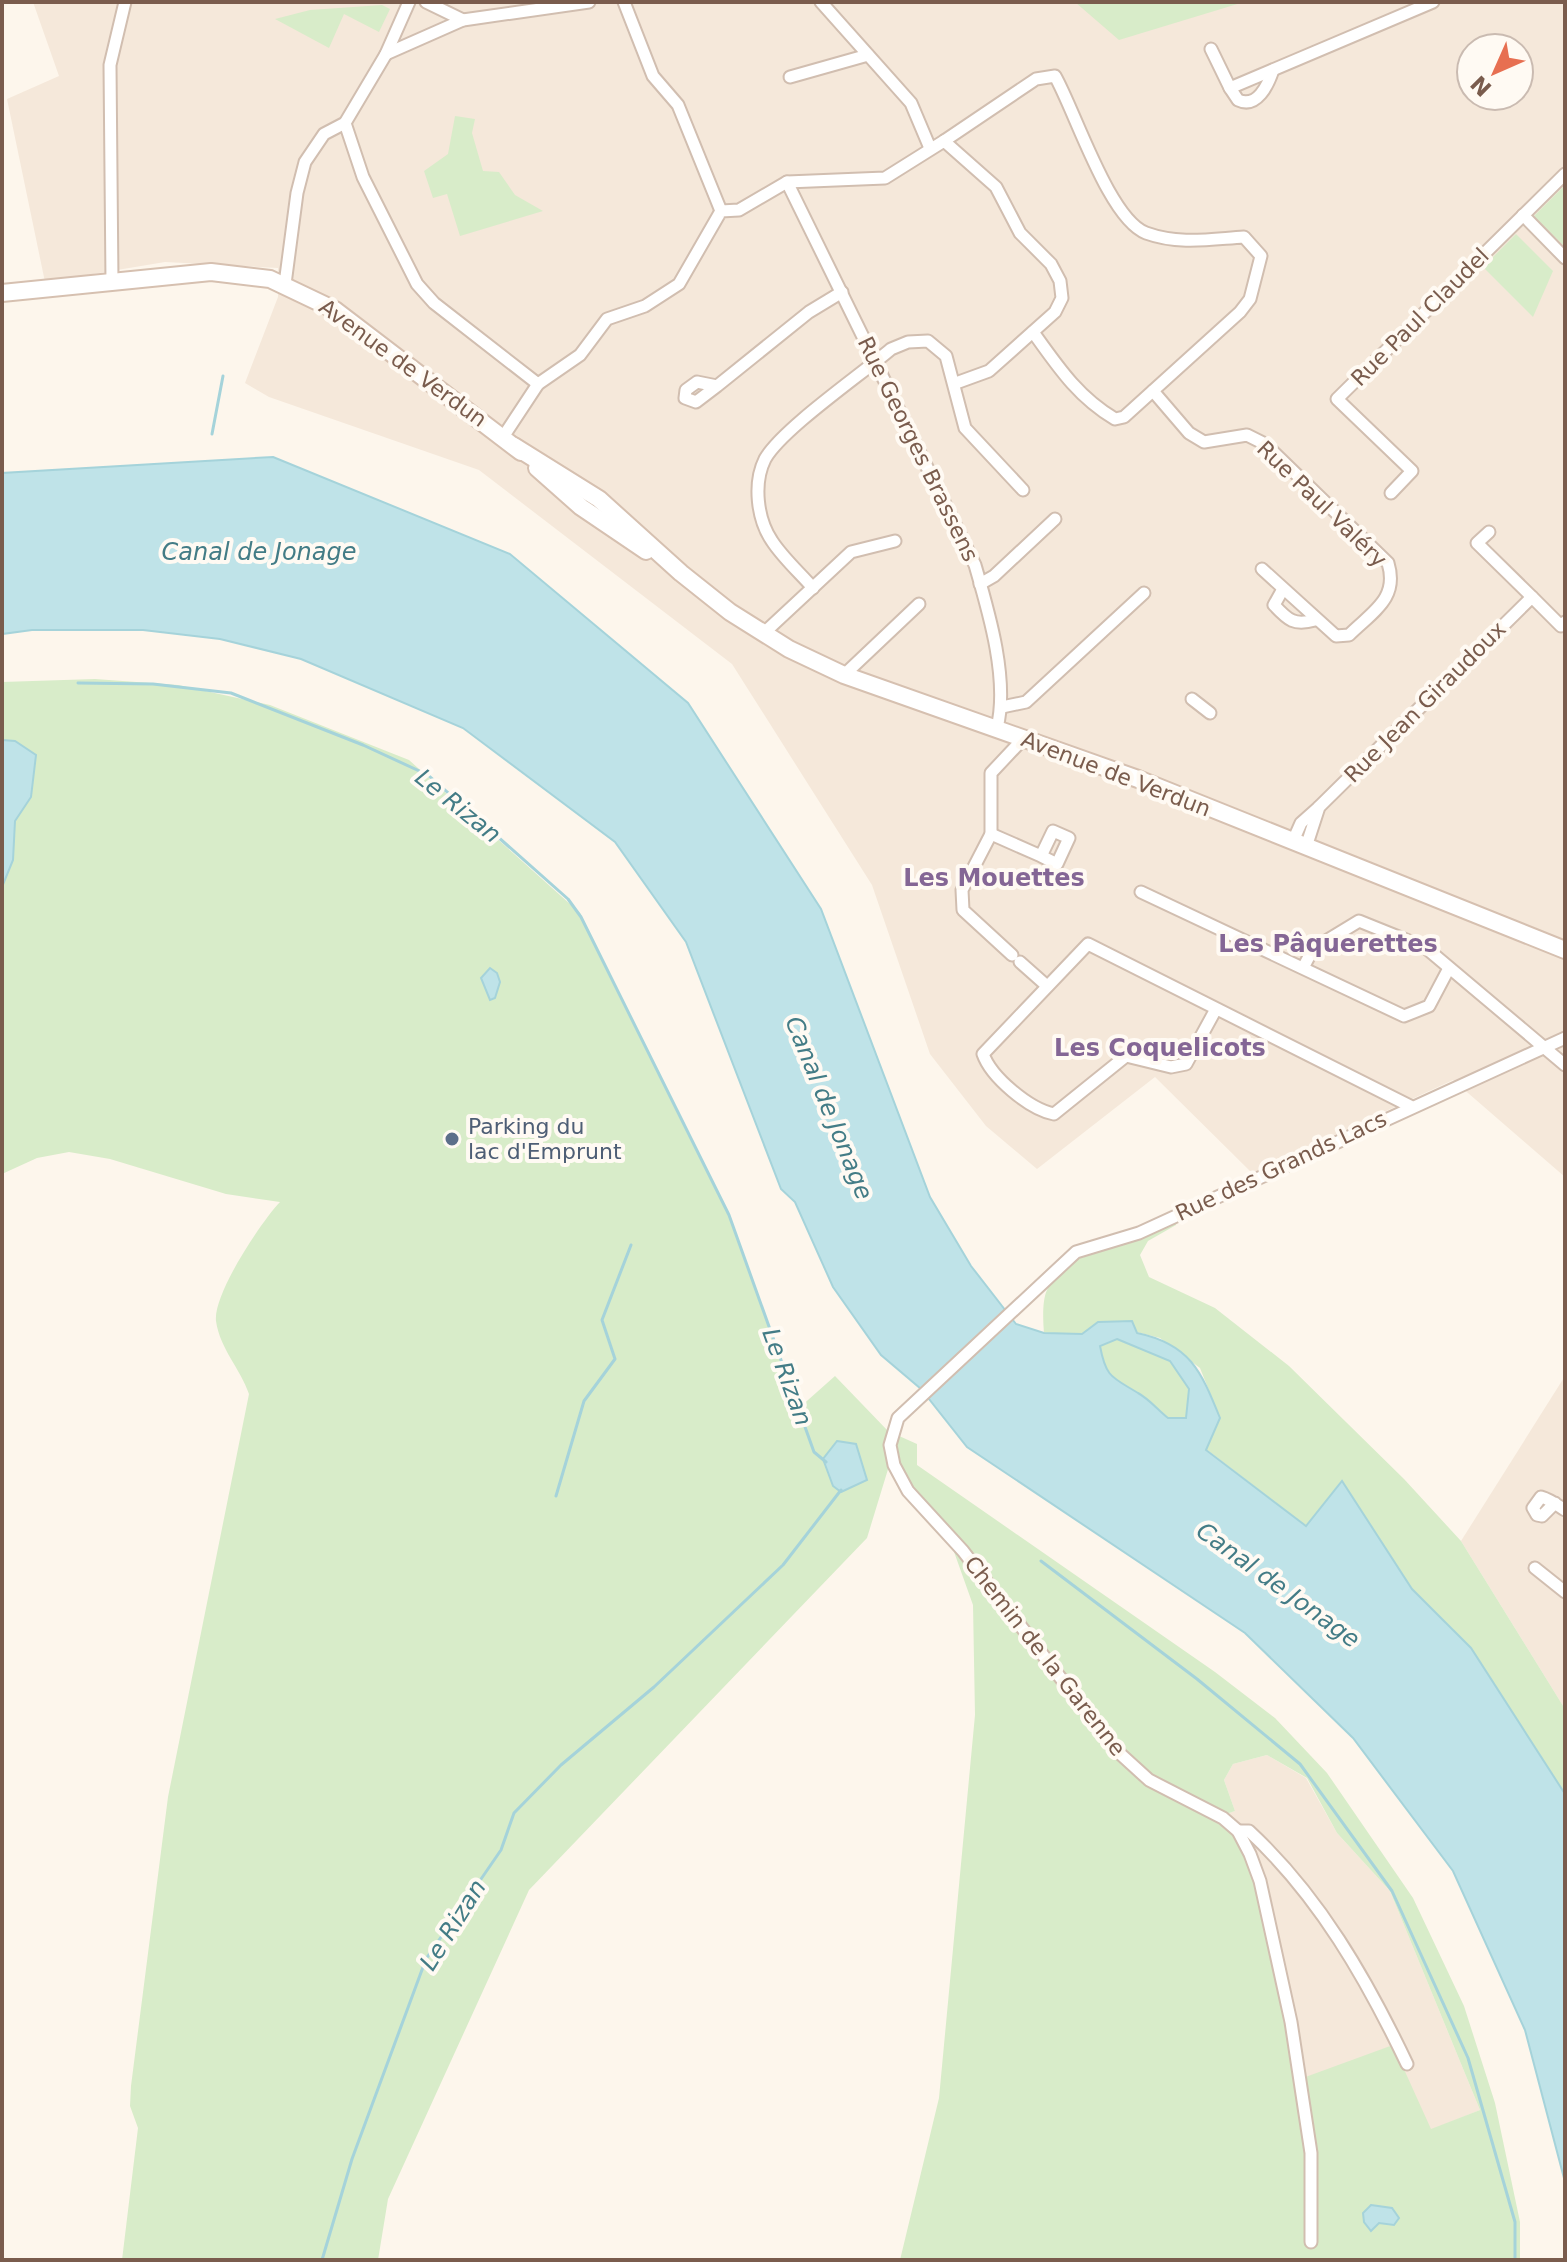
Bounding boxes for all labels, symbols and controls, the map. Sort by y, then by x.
north arrow [1455,32,1535,112]
text: N [1466,70,1497,101]
street label: Rue Paul Claudel [1346,243,1494,391]
street label: Avenue de Verdun [314,294,492,432]
street label: Rue Georges Brassens [853,333,983,565]
street label: Rue Paul Valéry [1252,436,1392,572]
water label: Canal de Jonage [162,538,357,566]
street label: Rue Jean Giraudoux [1339,616,1511,788]
street label: Avenue de Verdun [1018,726,1214,822]
water label: Le Rizan [410,763,506,849]
district label: Les Mouettes [903,864,1085,892]
district label: Les Pâquerettes [1218,930,1438,958]
water label: Canal de Jonage [779,1012,879,1204]
district label: Les Coquelicots [1054,1034,1266,1062]
street label: Rue des Grands Lacs [1172,1106,1390,1226]
place label: Parking du lac d'Emprunt [468,1114,622,1164]
marker: Parking du lac d'Emprunt [443,1130,461,1148]
water label: Le Rizan [756,1324,818,1430]
water label: Canal de Jonage [1191,1516,1365,1654]
street label: Chemin de la Garenne [959,1551,1131,1761]
water label: Le Rizan [414,1874,492,1976]

